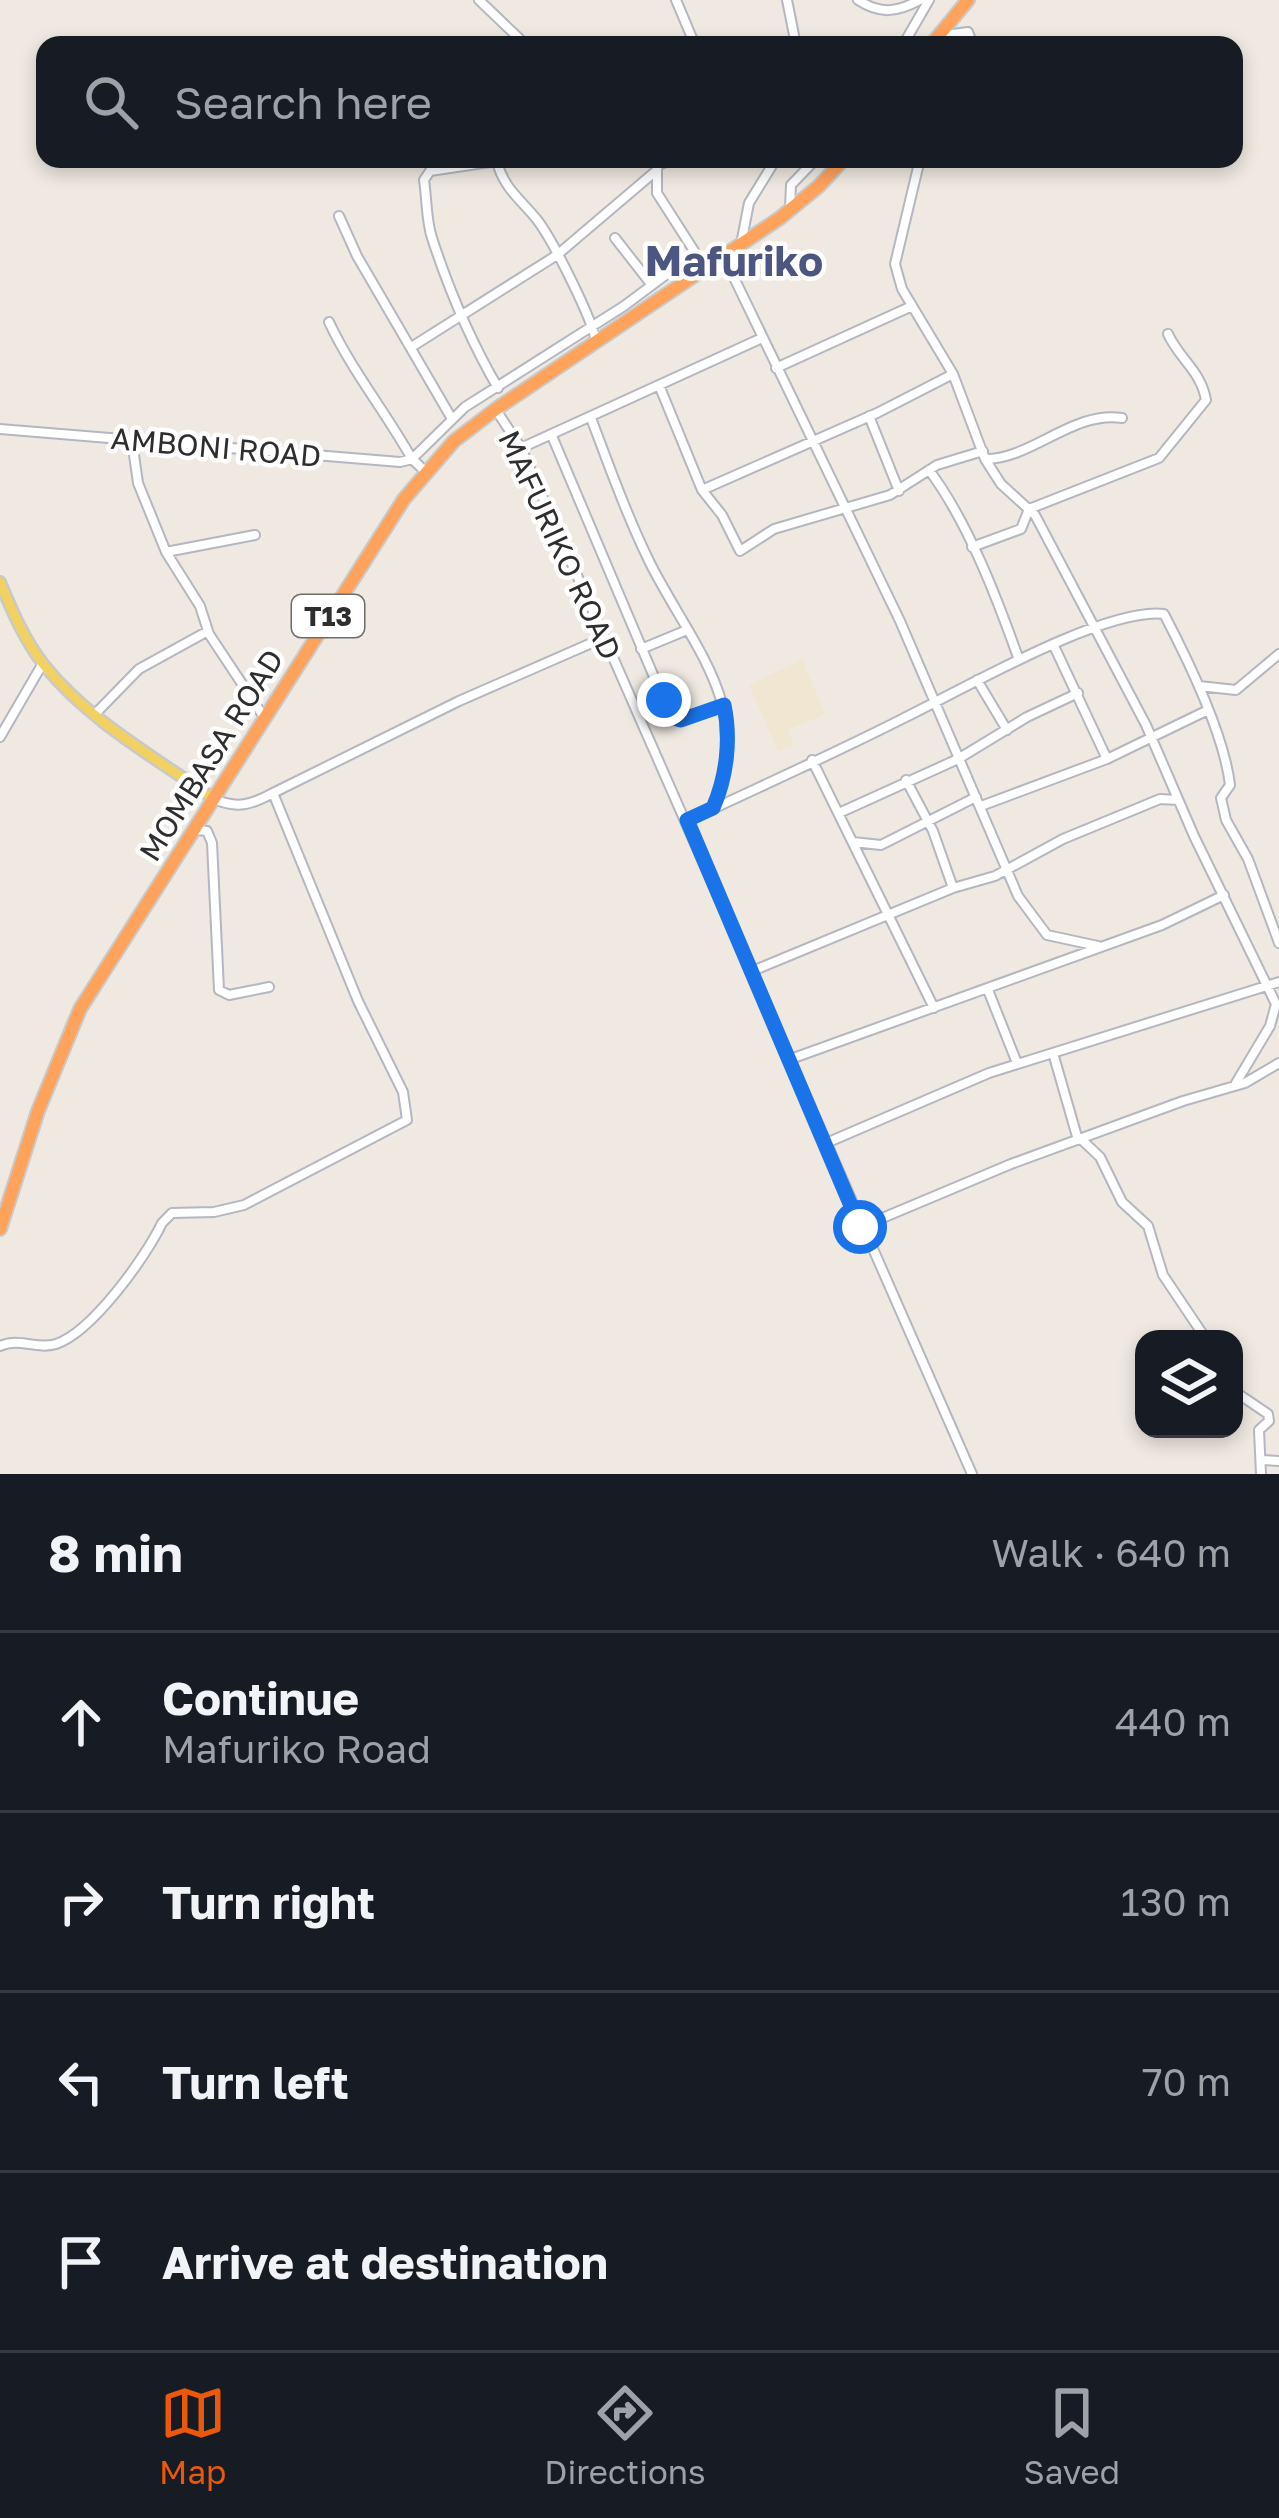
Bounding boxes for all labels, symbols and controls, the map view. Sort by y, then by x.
search box [36,36,1243,168]
icon: search [78,69,144,135]
text: Search here [174,75,432,129]
district label: Mafuriko [645,235,823,285]
street label: AMBONI ROAD [109,420,323,474]
street label: MAFURIKO ROAD [491,425,629,665]
road number: T13 [292,595,364,637]
street label: MOMBASA ROAD [131,643,291,867]
route end [637,673,691,727]
route start [833,1200,887,1254]
map controls [1135,1330,1243,1438]
button: layers [1135,1330,1243,1438]
text: 8 min [48,1522,183,1583]
text: Walk · 640 m [992,1529,1231,1576]
text: Continue [162,1671,359,1725]
icon: ahead [48,1689,114,1755]
text: 440 m [1115,1698,1231,1745]
text: Mafuriko Road [162,1725,431,1772]
icon: right [48,1869,114,1935]
text: Turn right [162,1875,375,1929]
text: 130 m [1121,1878,1231,1925]
icon: left [48,2049,114,2115]
text: Turn left [162,2055,349,2109]
text: 70 m [1142,2058,1231,2105]
icon: arrive [48,2229,114,2295]
text: Arrive at destination [162,2235,608,2289]
tab: Map [159,2380,226,2491]
tab: Directions [544,2380,706,2491]
tab: Saved [1024,2380,1120,2491]

